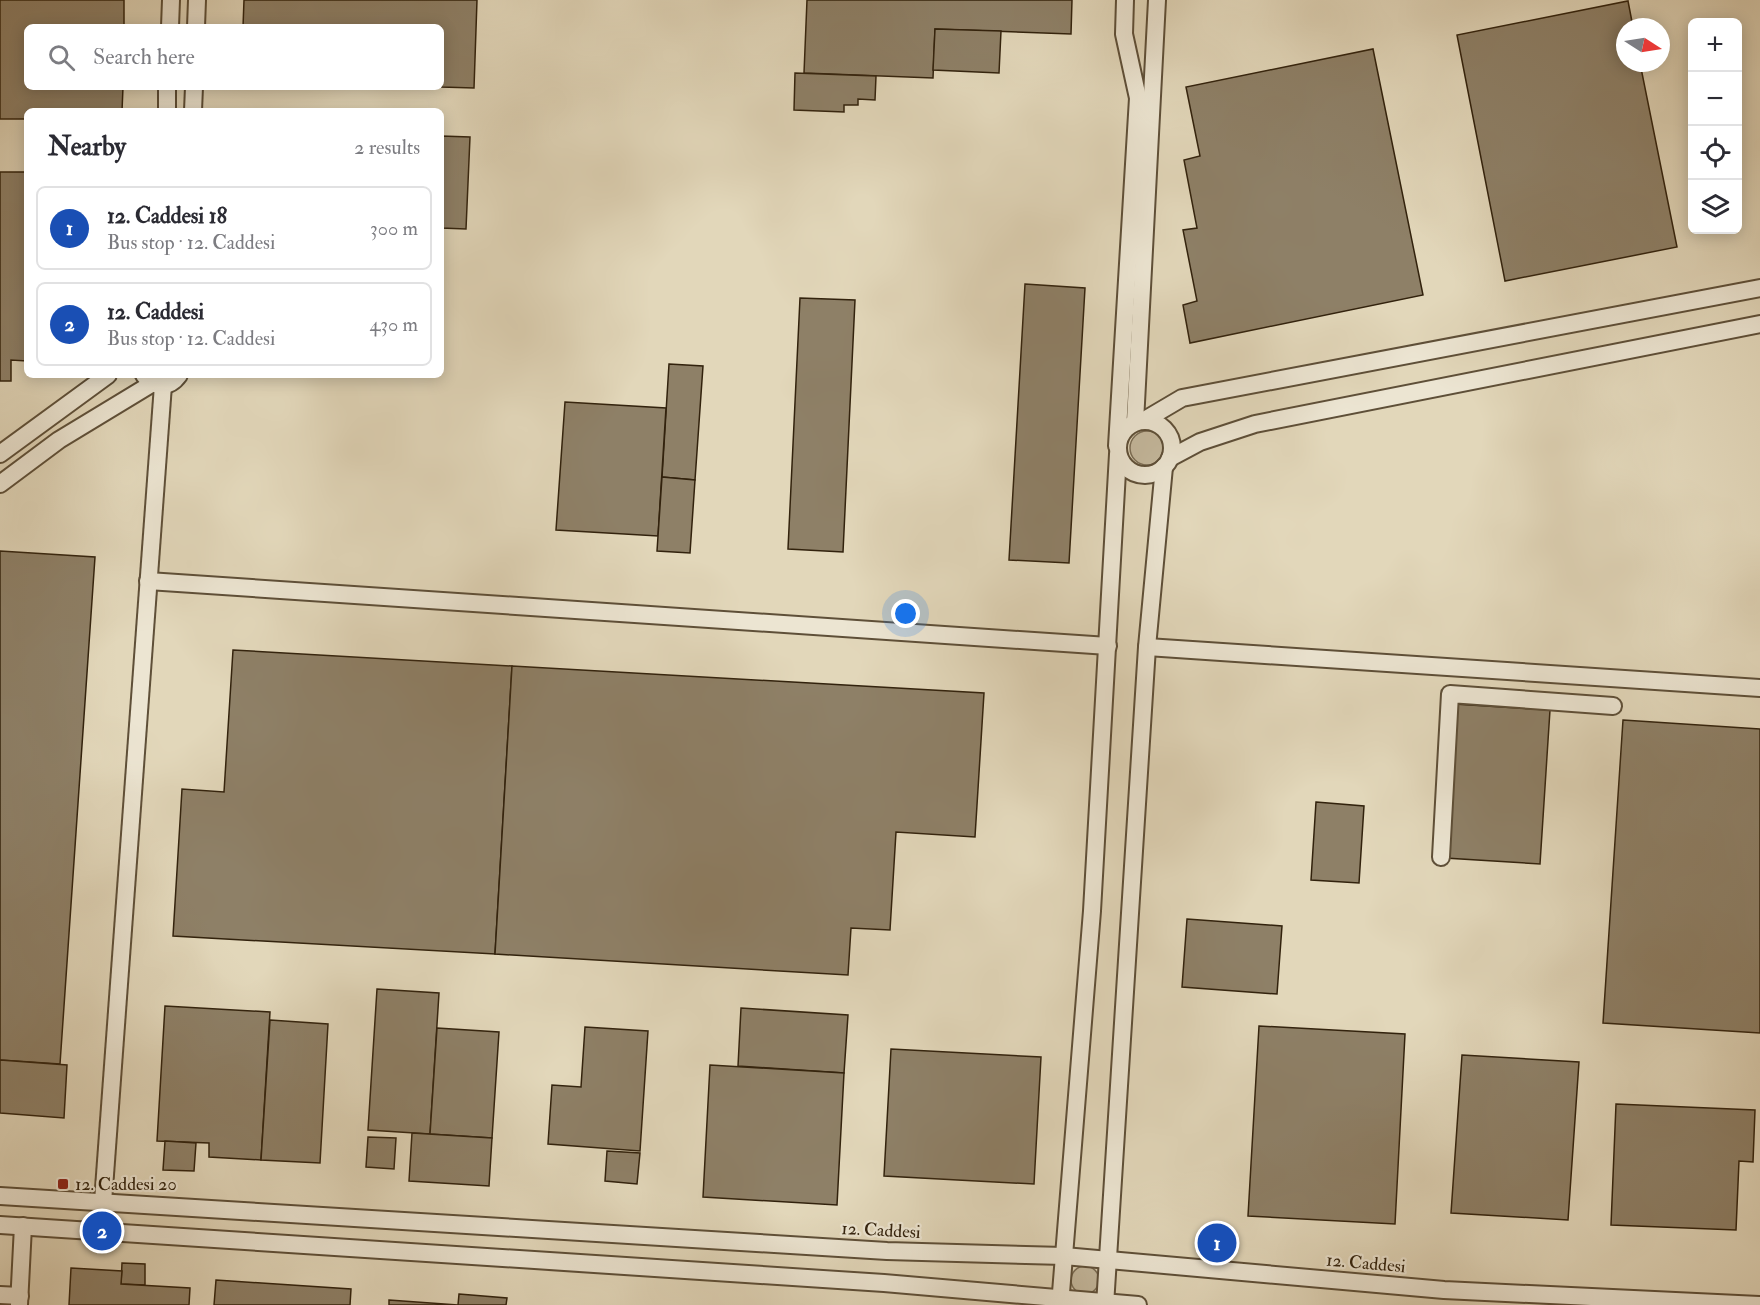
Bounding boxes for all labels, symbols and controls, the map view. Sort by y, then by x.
north arrow [1616,18,1670,72]
map controls [1688,18,1742,234]
button: + [1688,18,1742,72]
search box [24,24,444,90]
icon: search [45,41,78,74]
text: Search here [93,43,195,71]
button: − [1688,72,1742,126]
button: locate [1688,126,1742,180]
text: Nearby [48,131,126,163]
text: 2 results [354,135,420,160]
button: layers [1688,180,1742,234]
text: 12. Caddesi 18 [107,202,227,230]
text: 1 [66,216,73,241]
text: 300 m [370,216,418,241]
text: Bus stop · 12. Caddesi [107,230,275,255]
text: 12. Caddesi [107,298,204,326]
text: 2 [64,312,75,337]
text: 430 m [370,312,418,337]
text: Bus stop · 12. Caddesi [107,326,275,351]
your location [891,599,920,628]
place label: 12. Caddesi 20 [75,1173,177,1196]
marker: 12. Caddesi 20 [56,1177,70,1191]
pin: 2 [82,1208,122,1254]
street label: 12. Caddesi [841,1217,921,1244]
pin: 1 [1198,1220,1236,1266]
street label: 12. Caddesi [1325,1249,1407,1278]

